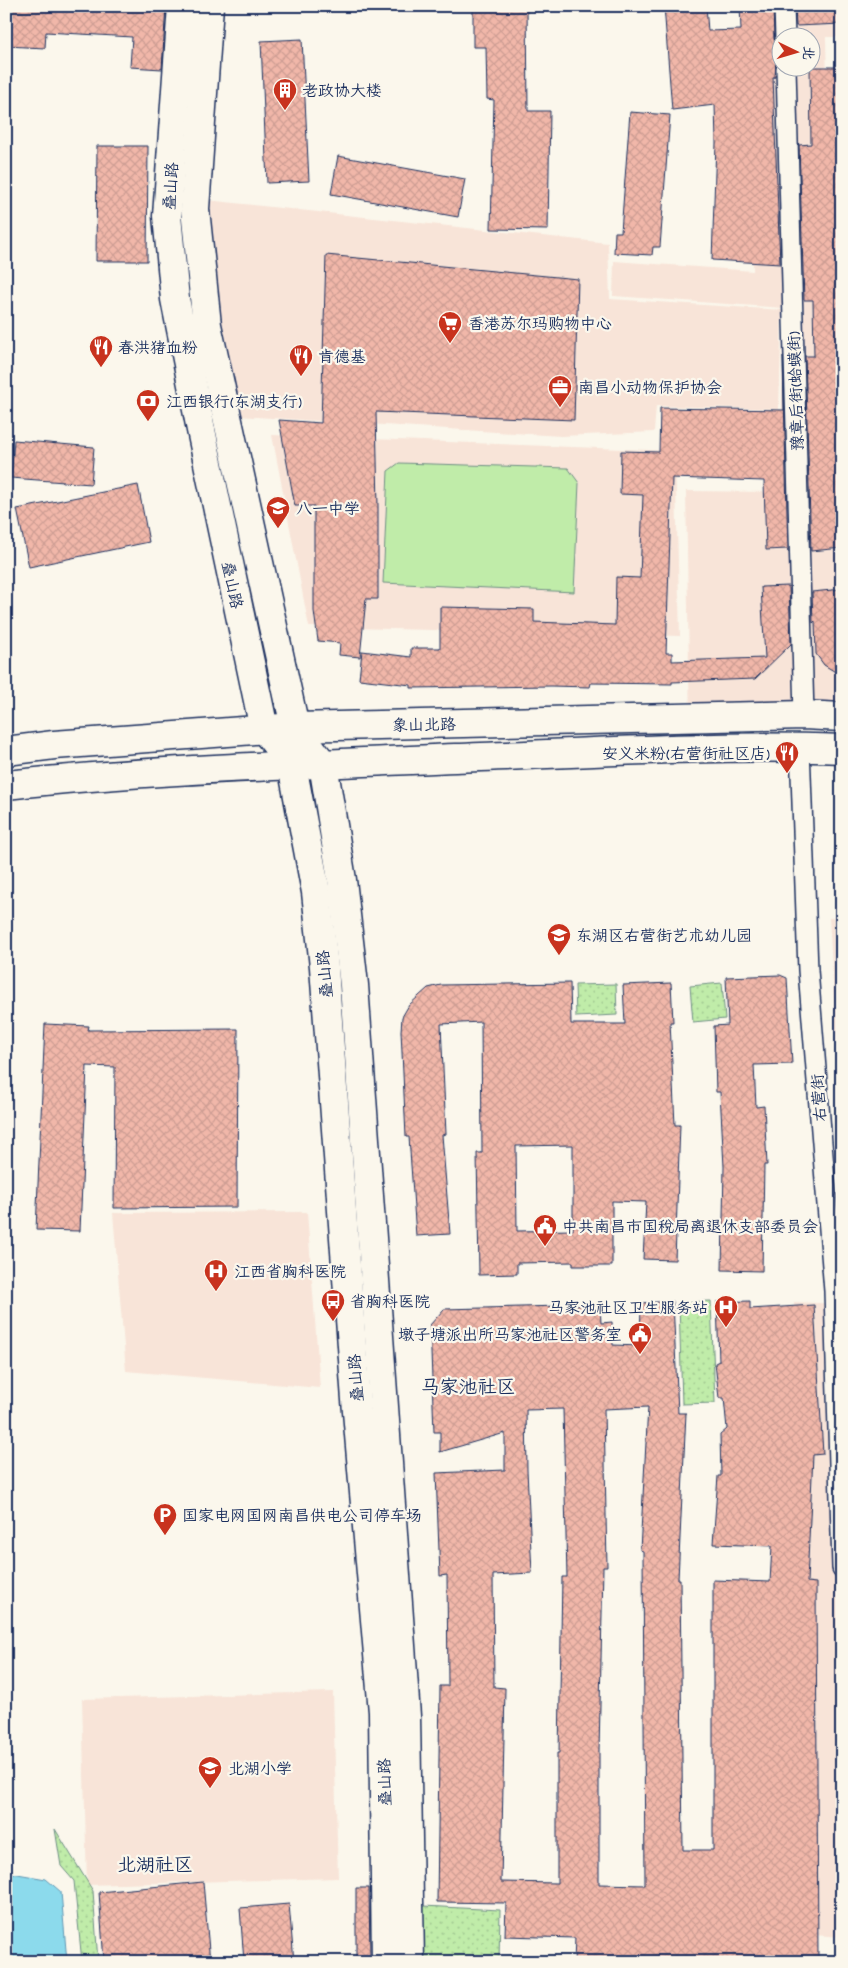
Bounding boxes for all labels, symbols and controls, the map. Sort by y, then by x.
north arrow [770,28,820,78]
text: 北 [796,45,818,61]
building icon: 老政协大楼 [272,77,298,111]
place label: 老政协大楼 [302,81,382,104]
street label: 叠山路 [159,161,186,211]
supermarket icon: 香港苏尔玛购物中心 [437,310,463,344]
place label: 香港苏尔玛购物中心 [468,314,612,337]
street label: 豫章后街(蛤蟆街) [784,331,811,451]
restaurant icon: 春洪猪血粉 [88,334,114,368]
place label: 春洪猪血粉 [118,338,198,361]
restaurant icon: 肯德基 [288,343,314,377]
place label: 肯德基 [318,347,366,370]
office icon: 南昌小动物保护协会 [547,374,573,408]
place label: 南昌小动物保护协会 [578,378,722,401]
bank icon: 江西银行(东湖支行) [135,388,161,422]
place label: 江西银行(东湖支行) [166,392,302,415]
school or university icon: 八一中学 [265,495,291,529]
place label: 八一中学 [296,499,360,522]
street label: 叠山路 [214,560,247,611]
street label: 象山北路 [392,714,456,739]
restaurant icon: 安义米粉(右营街社区店) [774,740,800,774]
place label: 安义米粉(右营街社区店) [602,744,770,767]
school or university icon: 东湖区右营街艺术幼儿园 [546,922,572,956]
place label: 东湖区右营街艺术幼儿园 [576,926,752,949]
street label: 叠山路 [313,949,340,999]
street label: 右营街 [807,1073,834,1123]
public building icon: 中共南昌市国税局离退休支部委员会 [532,1213,558,1247]
place label: 中共南昌市国税局离退休支部委员会 [562,1217,818,1240]
hospital icon: 江西省胸科医院 [203,1258,229,1292]
place label: 江西省胸科医院 [234,1262,346,1285]
bus stop icon: 省胸科医院 [320,1288,346,1322]
place label: 省胸科医院 [350,1292,430,1315]
hospital icon: 马家池社区卫生服务站 [713,1294,739,1328]
place label: 马家池社区卫生服务站 [548,1298,708,1321]
public building icon: 墩子塘派出所马家池社区警务室 [627,1321,653,1355]
place label: 墩子塘派出所马家池社区警务室 [398,1325,622,1348]
street label: 叠山路 [344,1353,371,1403]
district label: 马家池社区 [420,1376,516,1403]
parking icon: 国家电网国网南昌供电公司停车场 [152,1502,178,1536]
place label: 国家电网国网南昌供电公司停车场 [182,1506,422,1529]
school or university icon: 北湖小学 [197,1755,223,1789]
street label: 叠山路 [375,1758,398,1806]
place label: 北湖小学 [228,1759,292,1782]
district label: 北湖社区 [117,1854,193,1881]

